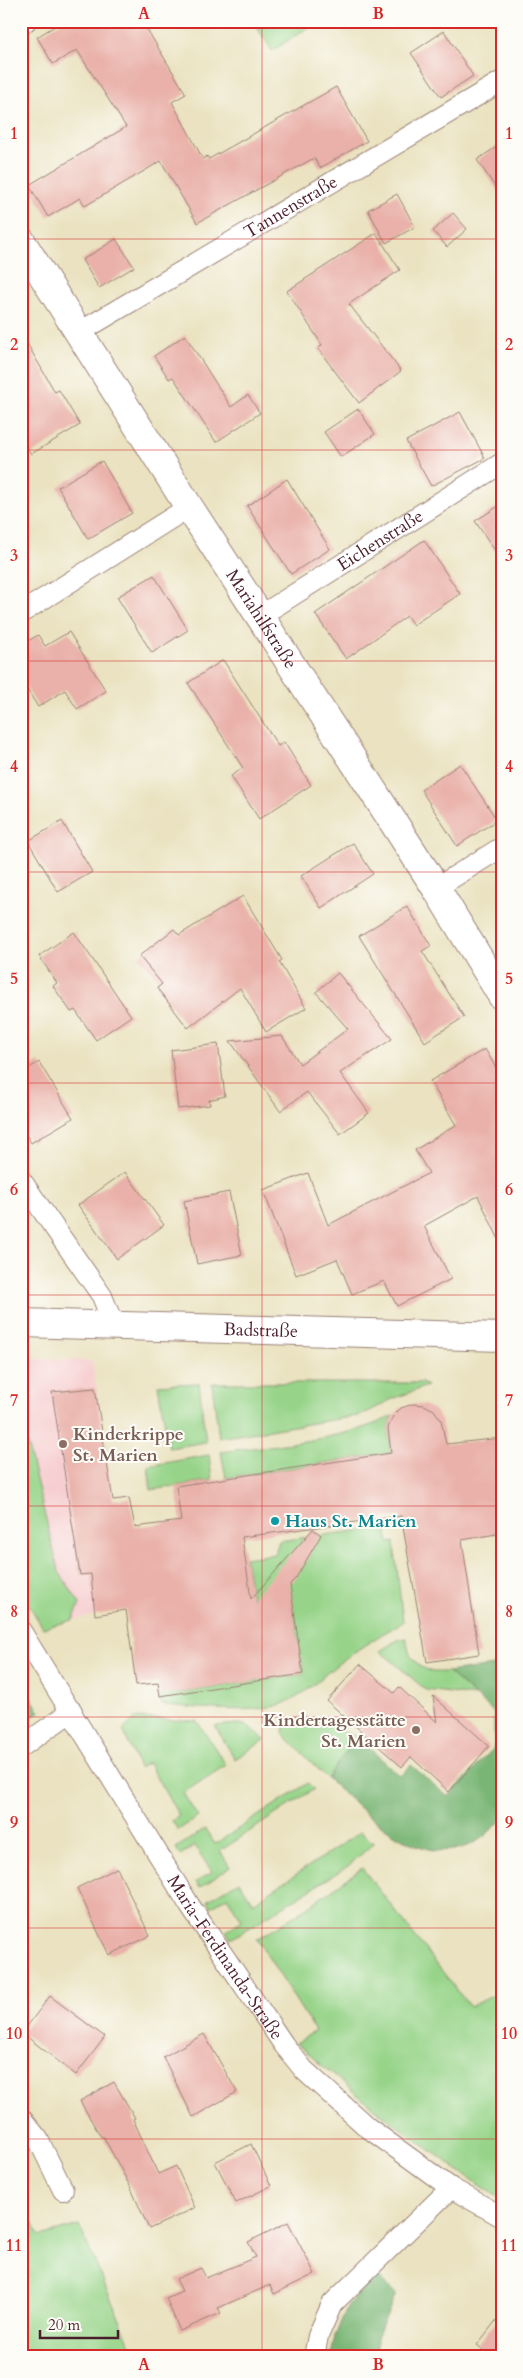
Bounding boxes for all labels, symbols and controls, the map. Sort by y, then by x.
text: A [138,3,150,25]
text: B [372,3,384,25]
text: 1 [10,123,18,145]
text: 1 [505,123,513,145]
street label: Tannenstraße [239,170,342,245]
text: 2 [10,334,18,356]
text: 2 [505,334,513,356]
street label: Eichenstraße [332,504,428,577]
text: 3 [10,545,18,567]
text: 3 [505,545,513,567]
street label: Mariahilfstraße [220,564,303,674]
text: 4 [10,756,18,778]
text: 4 [505,756,513,778]
text: 5 [10,968,18,990]
text: 5 [505,968,513,990]
text: 6 [10,1179,18,1201]
text: 6 [505,1179,513,1201]
street label: Badstraße [223,1317,299,1344]
text: 7 [10,1390,18,1412]
text: 7 [505,1390,513,1412]
place label: Kinderkrippe St. Marien [73,1422,184,1468]
marker: Kinderkrippe St. Marien [57,1438,69,1450]
place label: Haus St. Marien [285,1509,417,1534]
marker: Haus St. Marien [269,1515,281,1527]
text: 8 [10,1601,18,1623]
text: 8 [505,1601,513,1623]
place label: Kindertagesstätte St. Marien [263,1708,406,1754]
marker: Kindertagesstätte St. Marien [410,1724,422,1736]
text: 9 [10,1812,18,1834]
text: 9 [505,1812,513,1834]
street label: Maria-Ferdinanda-Straße [161,1870,289,2045]
text: 10 [6,2023,22,2045]
text: 10 [501,2023,517,2045]
text: 11 [6,2235,22,2257]
text: 11 [501,2235,517,2257]
scale bar [40,2308,118,2340]
text: 20 m [48,2315,80,2335]
text: A [138,2354,150,2376]
text: B [372,2354,384,2376]

